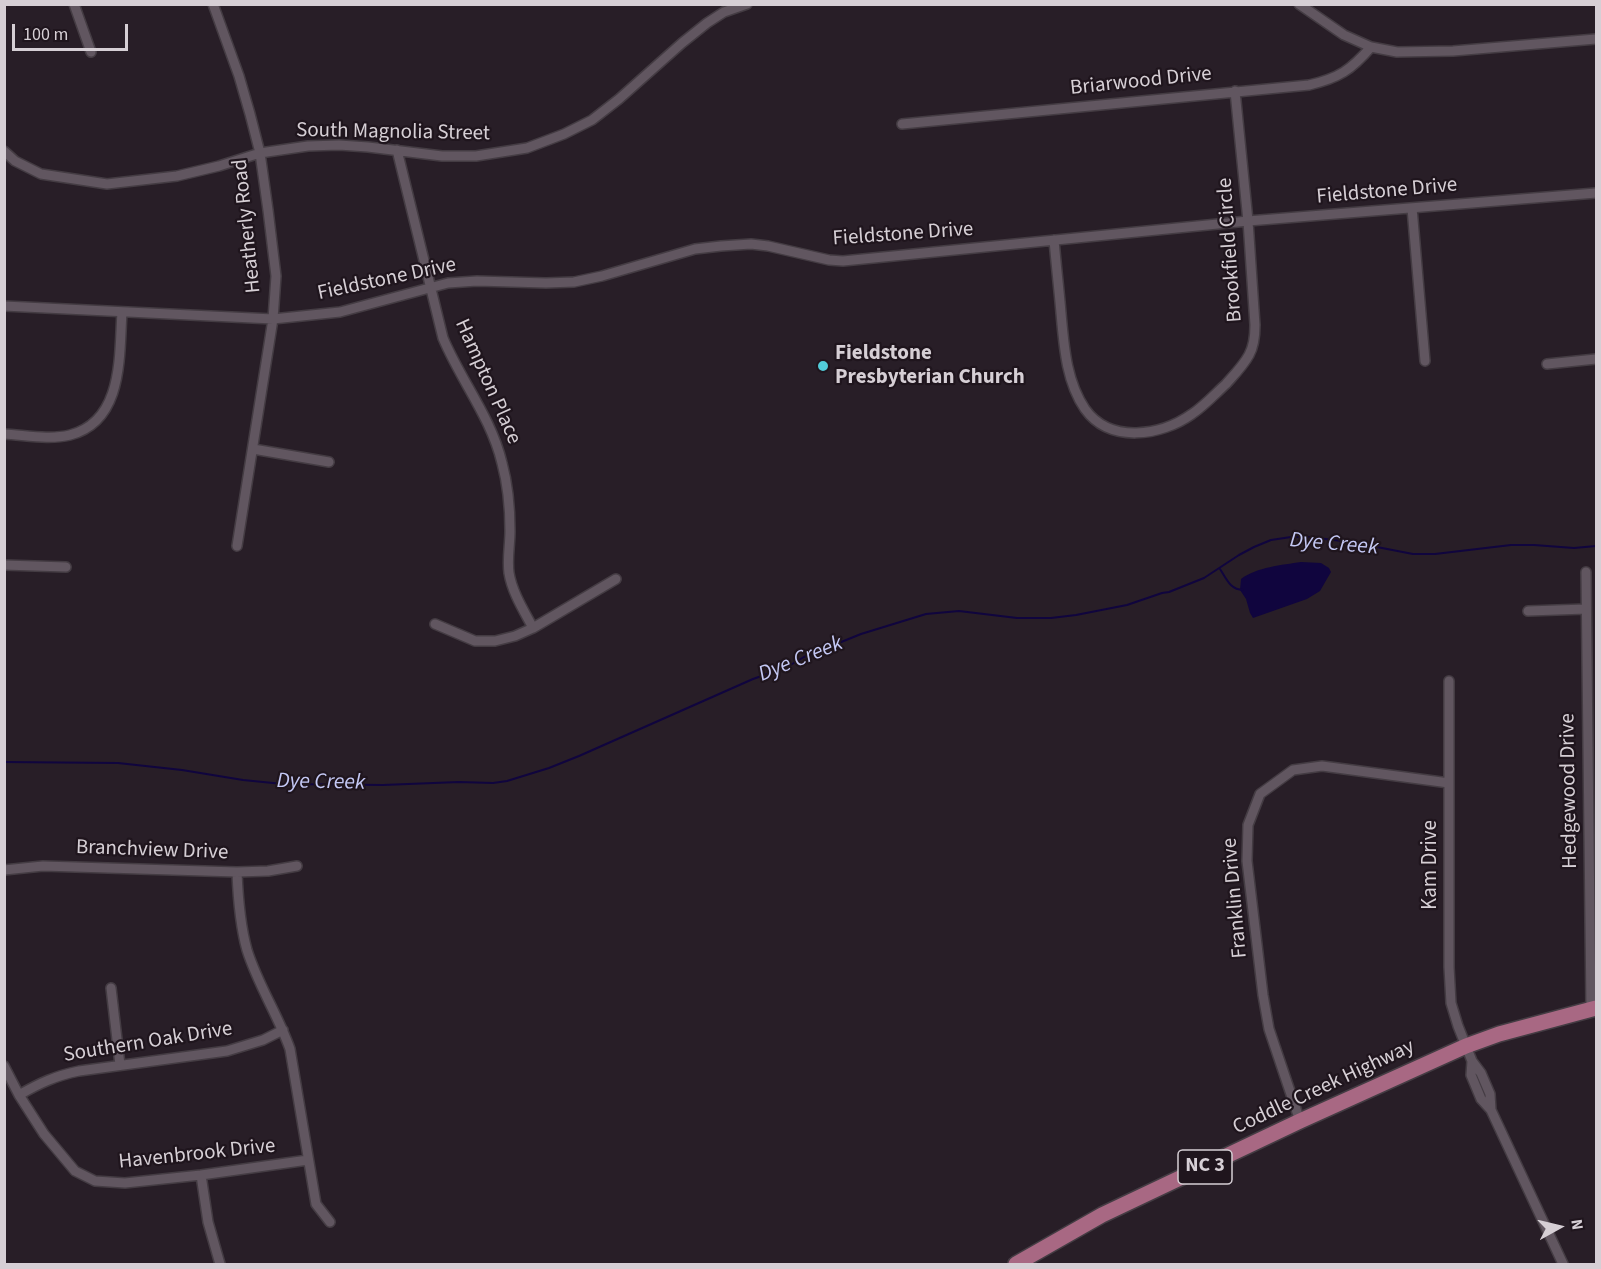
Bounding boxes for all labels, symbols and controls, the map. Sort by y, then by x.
scale bar [15,12,130,50]
text: 100 m [23,22,68,47]
street label: Briarwood Drive [1069,62,1213,102]
street label: South Magnolia Street [296,119,490,147]
street label: Heatherly Road [228,158,268,294]
street label: Fieldstone Drive [1316,173,1458,211]
street label: Brookfield Circle [1213,177,1249,323]
street label: Fieldstone Drive [832,218,974,252]
street label: Fieldstone Drive [315,253,459,307]
street label: Hampton Place [448,316,526,448]
place label: Fieldstone Presbyterian Church [835,341,1025,391]
marker: Fieldstone Presbyterian Church [816,359,830,373]
water label: Dye Creek [1289,528,1379,562]
water label: Dye Creek [755,631,847,689]
street label: Hedgewood Drive [1556,713,1584,869]
water label: Dye Creek [276,769,366,797]
street label: Kam Drive [1418,820,1444,910]
street label: Branchview Drive [75,836,229,866]
street label: Franklin Drive [1218,837,1254,959]
street label: Southern Oak Drive [62,1017,234,1069]
street label: Coddle Creek Highway [1229,1035,1419,1141]
street label: Havenbrook Drive [117,1134,277,1176]
road number: NC 3 [1178,1150,1232,1184]
north arrow [1529,1197,1589,1257]
text: N [1565,1218,1588,1231]

